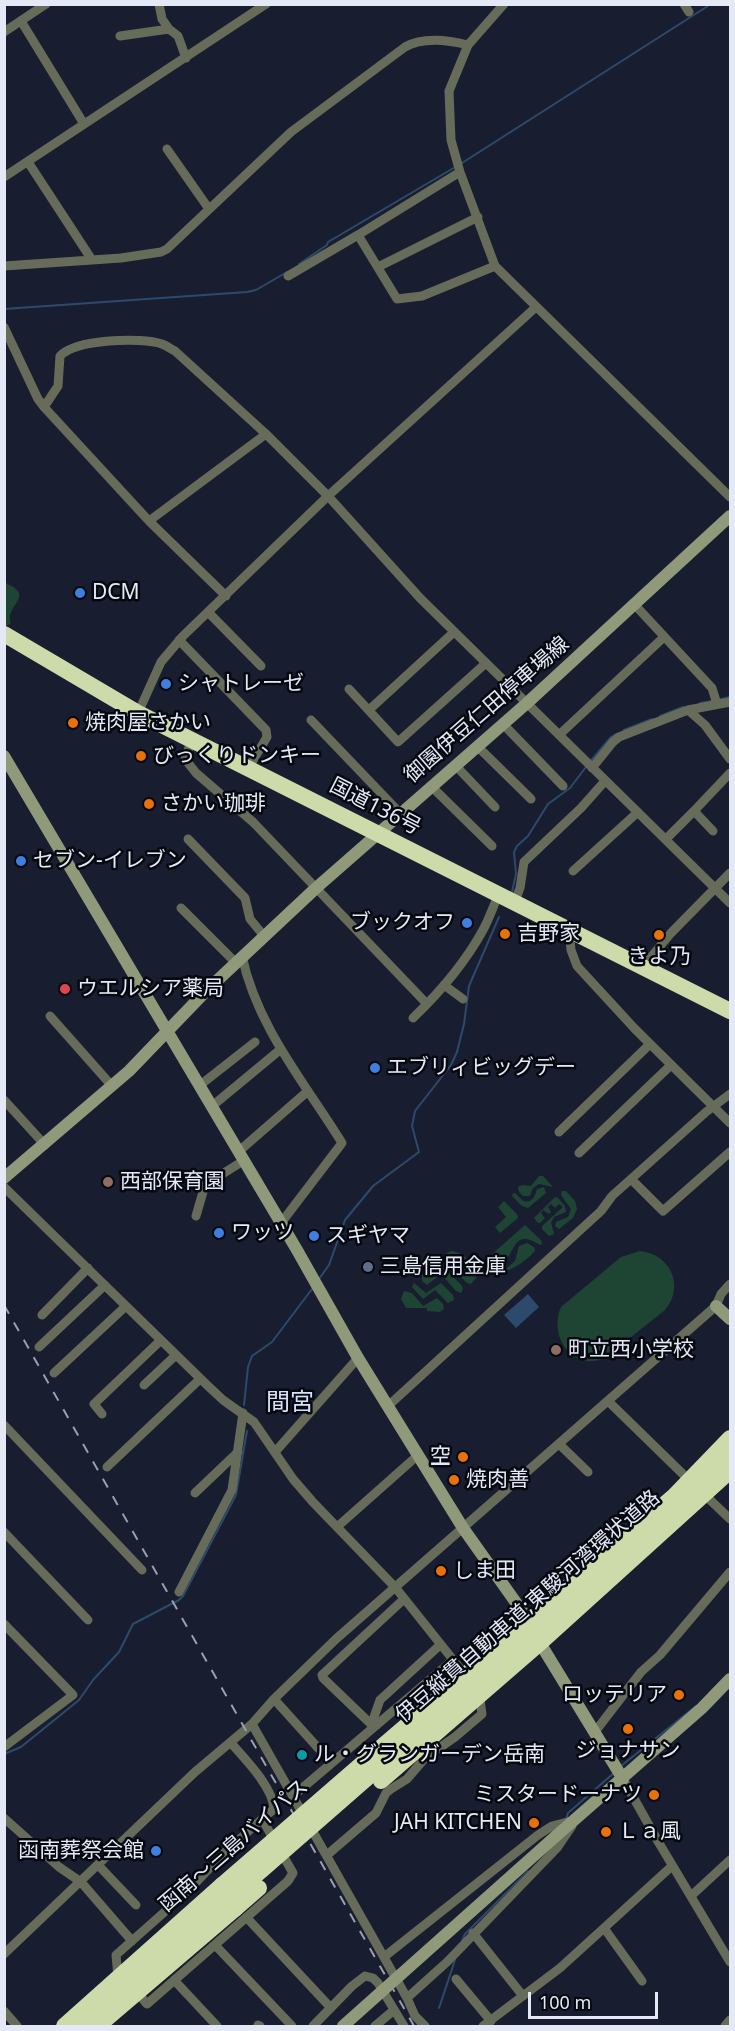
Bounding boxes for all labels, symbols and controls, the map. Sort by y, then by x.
place label: DCM [92,580,140,606]
marker: DCM [73,586,87,600]
street label: 御園伊豆仁田停車場線 [399,632,575,788]
place label: シャトレーゼ [178,671,304,697]
marker: シャトレーゼ [159,677,173,691]
place label: 焼肉屋さかい [85,710,211,736]
marker: 焼肉屋さかい [66,716,80,730]
place label: びっくりドンキー [153,743,321,769]
marker: びっくりドンキー [134,749,148,763]
street label: 国道136号 [325,773,425,841]
place label: さかい珈琲 [161,791,266,817]
marker: さかい珈琲 [142,797,156,811]
place label: セブン-イレブン [33,848,187,874]
marker: セブン-イレブン [14,854,28,868]
place label: ブックオフ [350,910,455,936]
marker: ブックオフ [460,916,474,930]
place label: 吉野家 [517,921,580,947]
marker: 吉野家 [498,927,512,941]
marker: きよ乃 [652,928,666,942]
place label: きよ乃 [628,944,690,970]
place label: ウエルシア薬局 [77,976,224,1002]
marker: ウエルシア薬局 [58,982,72,996]
place label: エブリィビッグデー [387,1055,576,1081]
marker: エブリィビッグデー [368,1061,382,1075]
place label: 西部保育園 [120,1169,225,1195]
marker: 西部保育園 [101,1175,115,1189]
place label: ワッツ [231,1220,294,1246]
place label: スギヤマ [326,1223,410,1249]
marker: ワッツ [212,1226,226,1240]
marker: スギヤマ [307,1229,321,1243]
place label: 三島信用金庫 [380,1254,506,1280]
marker: 三島信用金庫 [361,1260,375,1274]
place label: 町立西小学校 [568,1337,694,1363]
marker: 町立西小学校 [549,1343,563,1357]
district label: 間宮 [266,1389,314,1417]
place label: 空 [430,1444,451,1470]
marker: 空 [456,1450,470,1464]
place label: 焼肉善 [466,1467,529,1493]
marker: 焼肉善 [447,1473,461,1487]
street label: 伊豆縦貫自動車道;東駿河湾環状道路 [391,1485,665,1729]
place label: しま田 [453,1558,516,1584]
marker: しま田 [434,1564,448,1578]
place label: ロッテリア [562,1682,667,1708]
marker: ロッテリア [672,1688,686,1702]
marker: ジョナサン [621,1722,635,1736]
place label: ジョナサン [576,1738,680,1764]
place label: ル・グランガーデン岳南 [314,1742,545,1768]
marker: ル・グランガーデン岳南 [295,1748,309,1762]
street label: 函南～三島バイパス [154,1774,314,1918]
place label: ミスタードーナツ [474,1782,642,1808]
marker: ミスタードーナツ [647,1788,661,1802]
place label: JAH KITCHEN [394,1810,522,1836]
marker: JAH KITCHEN [527,1816,541,1830]
place label: Ｌａ風 [618,1819,681,1845]
marker: Ｌａ風 [599,1825,613,1839]
place label: 函南葬祭会館 [18,1838,144,1864]
marker: 函南葬祭会館 [149,1844,163,1858]
scale bar [531,1980,662,2018]
text: 100 m [539,1990,591,2014]

